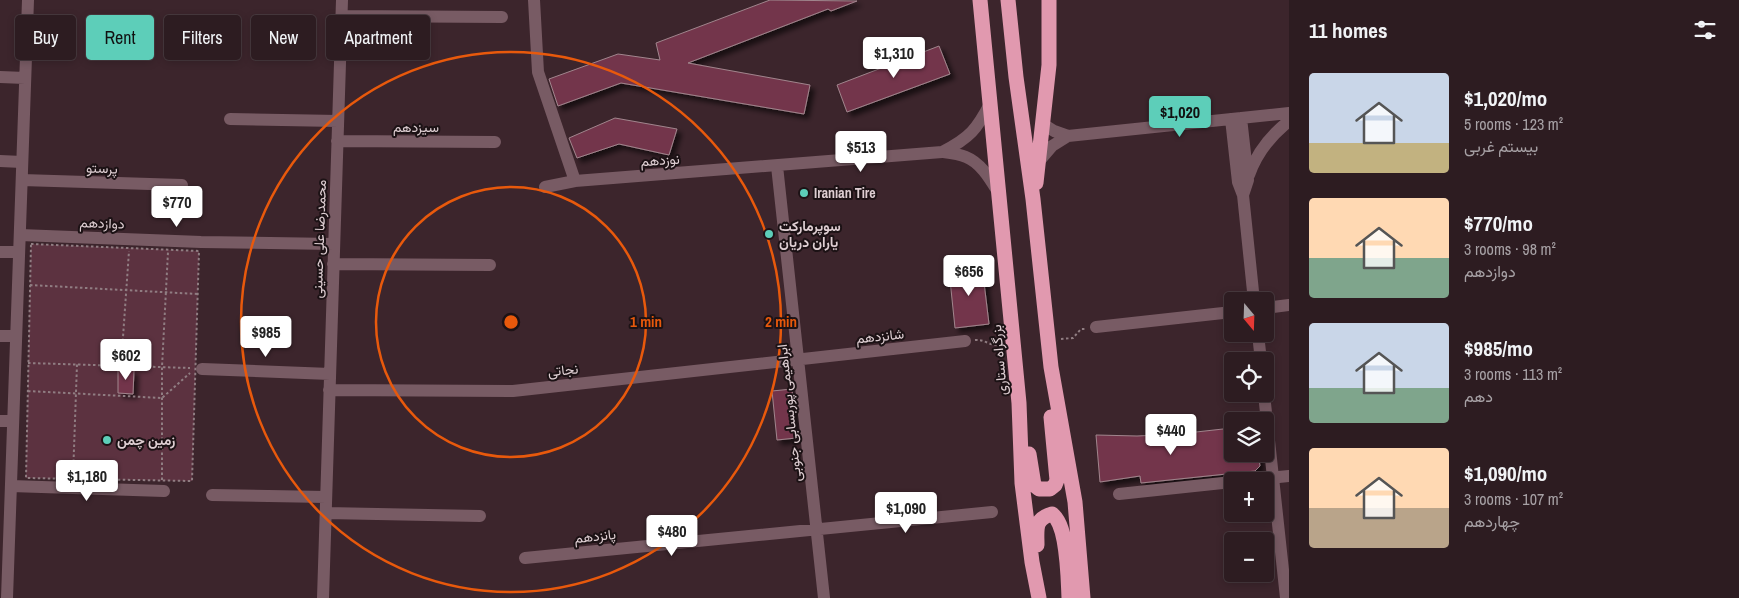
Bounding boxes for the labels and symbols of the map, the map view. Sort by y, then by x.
pin: $1,310 [853,36,935,79]
pin: $1,020 [1139,96,1221,138]
street label: سیزدهم [393,118,439,136]
pin: $513 [831,130,891,173]
street label: نوزدهم [640,150,680,170]
street label: پرستو [86,158,118,179]
street label: محمدرضا علی حسینی [308,179,330,299]
place label: Iranian Tire [814,184,876,202]
pin: $770 [147,186,207,228]
marker: Iranian Tire [798,187,810,199]
street label: دوازدهم [79,213,125,233]
place label: سوپرمارکت یاران دریان [779,217,841,251]
marker: سوپرمارکت یاران دریان [763,228,775,240]
pin: $656 [939,254,999,297]
north arrow [1224,292,1274,342]
text: 1 min [630,311,662,332]
text: 2 min [765,311,797,332]
centre of rings [502,313,520,331]
pin: $985 [236,316,296,358]
street label: بزرگراه ستاری [987,324,1011,396]
street label: شانزدهم [855,325,905,347]
pin: $602 [96,338,156,381]
street label: ابراهیمی پوربسابی جنوبی [773,343,806,483]
street label: نجاتی [547,359,579,381]
pin: $440 [1141,414,1201,456]
place label: زمین چمن [117,431,175,450]
marker: زمین چمن [101,434,113,446]
pin: $1,180 [46,460,128,502]
pin: $1,090 [865,492,947,534]
pin: $480 [642,514,702,557]
street label: پانزدهم [573,525,617,548]

